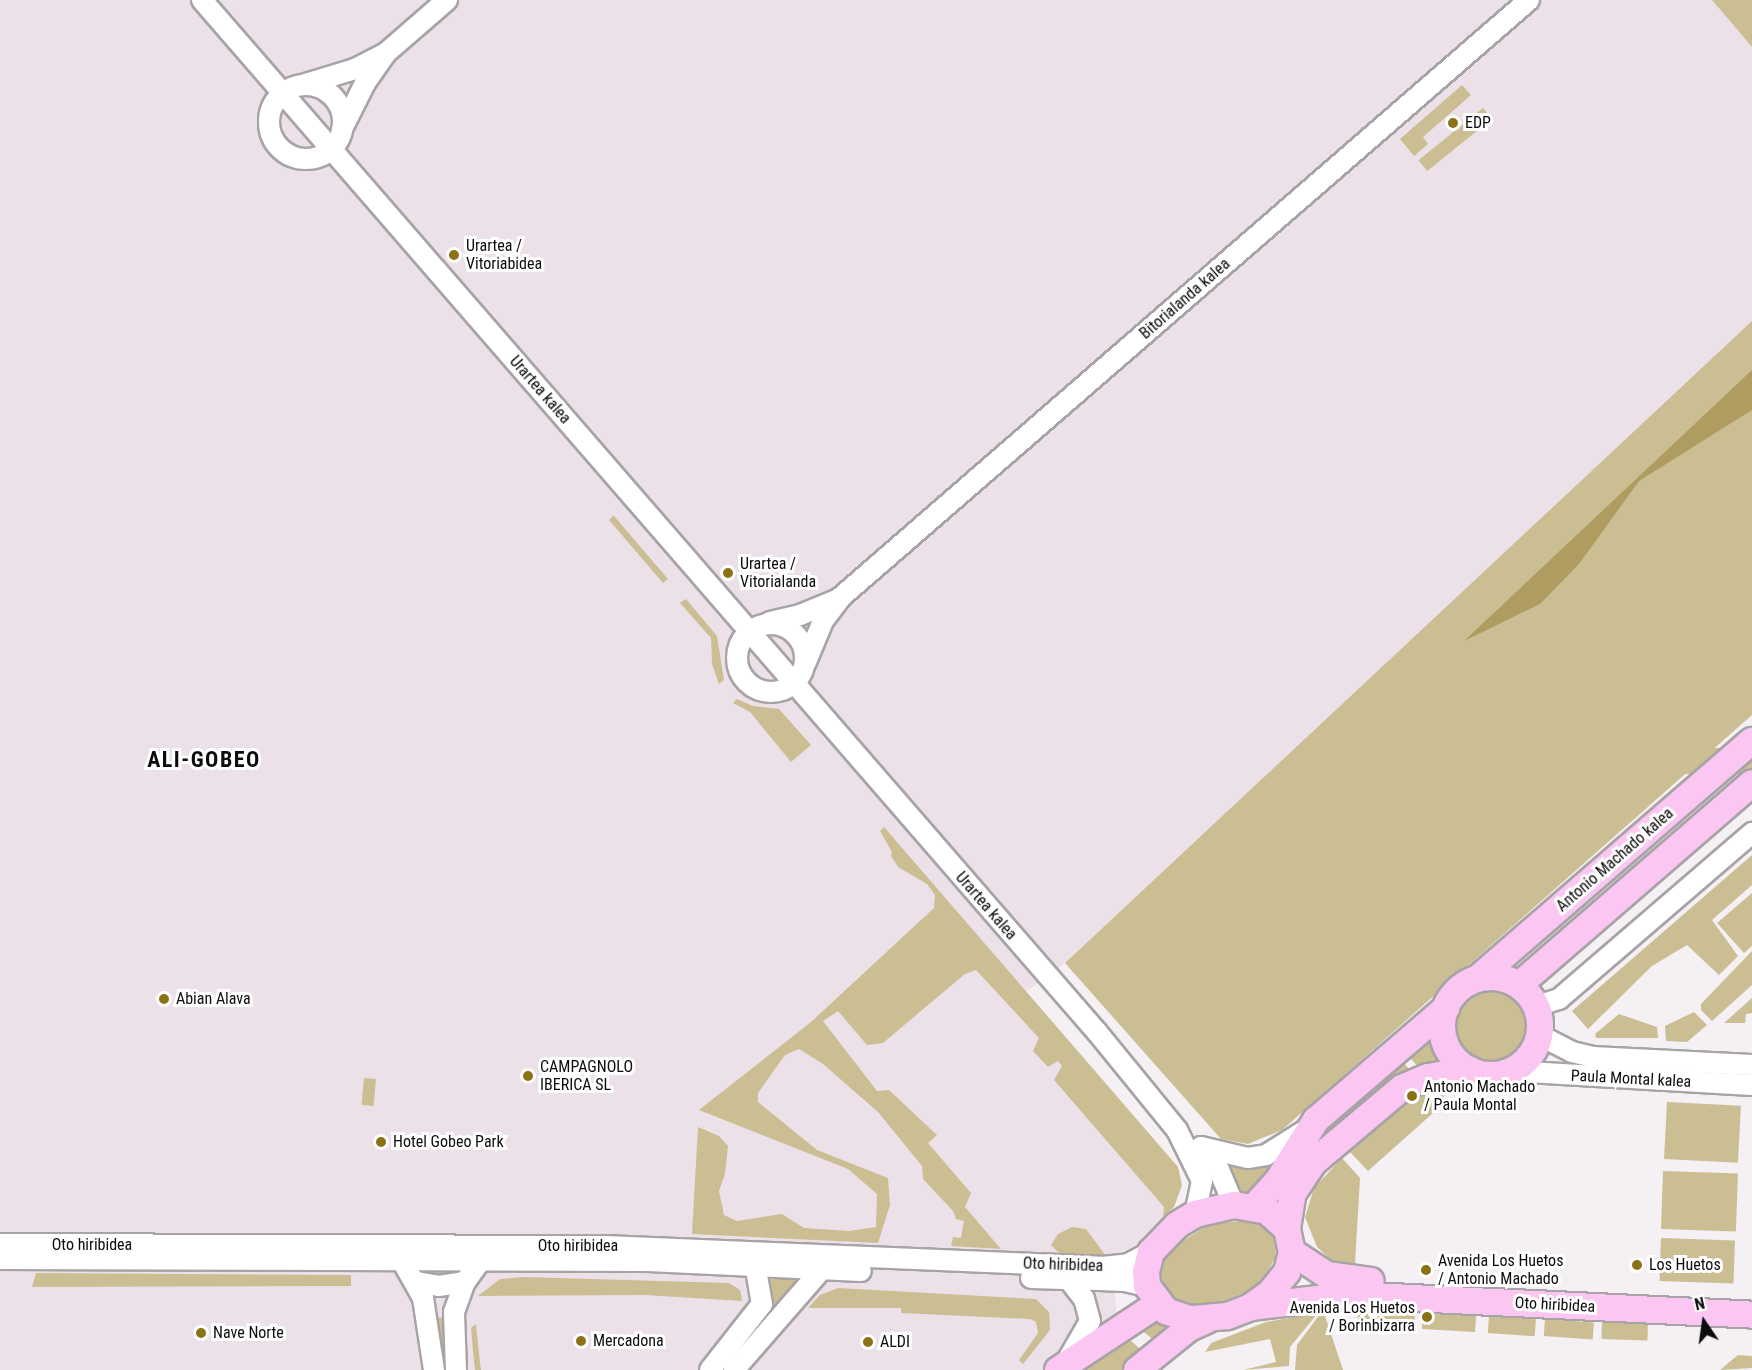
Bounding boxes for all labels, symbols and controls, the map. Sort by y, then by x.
place label: EDP [1465,113,1491,133]
marker: EDP [1446,116,1460,130]
place label: Urartea / Vitoriabidea [466,236,542,274]
marker: Urartea / Vitoriabidea [447,248,461,262]
street label: Bitorialanda kalea [1136,255,1234,343]
street label: Urartea kalea [505,352,575,428]
place label: Urartea / Vitorialanda [740,554,816,592]
marker: Urartea / Vitorialanda [721,566,735,580]
district label: ALI-GOBEO [147,747,261,773]
street label: Antonio Machado kalea [1553,804,1677,916]
street label: Urartea kalea [951,868,1021,944]
place label: Abian Alava [176,989,251,1009]
marker: Abian Alava [157,992,171,1006]
place label: CAMPAGNOLO IBERICA SL [540,1057,633,1095]
street label: Paula Montal kalea [1570,1066,1692,1092]
marker: CAMPAGNOLO IBERICA SL [521,1069,535,1083]
place label: Antonio Machado / Paula Montal [1424,1077,1535,1115]
marker: Antonio Machado / Paula Montal [1405,1089,1419,1103]
place label: Hotel Gobeo Park [393,1132,504,1152]
marker: Hotel Gobeo Park [374,1135,388,1149]
street label: Oto hiribidea [52,1235,132,1255]
street label: Oto hiribidea [538,1236,618,1256]
place label: Avenida Los Huetos / Antonio Machado [1438,1251,1563,1289]
street label: Oto hiribidea [1022,1254,1104,1276]
place label: Los Huetos [1649,1255,1721,1275]
marker: Los Huetos [1630,1258,1644,1272]
marker: Avenida Los Huetos / Antonio Machado [1419,1263,1433,1277]
north arrow [1674,1292,1734,1352]
street label: Oto hiribidea [1514,1293,1596,1317]
text: N [1693,1294,1707,1314]
place label: Avenida Los Huetos / Borinbizarra [1290,1298,1415,1336]
marker: Avenida Los Huetos / Borinbizarra [1420,1310,1434,1324]
place label: Nave Norte [213,1323,284,1343]
marker: Nave Norte [194,1326,208,1340]
place label: Mercadona [593,1331,664,1351]
place label: ALDI [880,1332,910,1352]
marker: Mercadona [574,1334,588,1348]
marker: ALDI [861,1335,875,1349]

